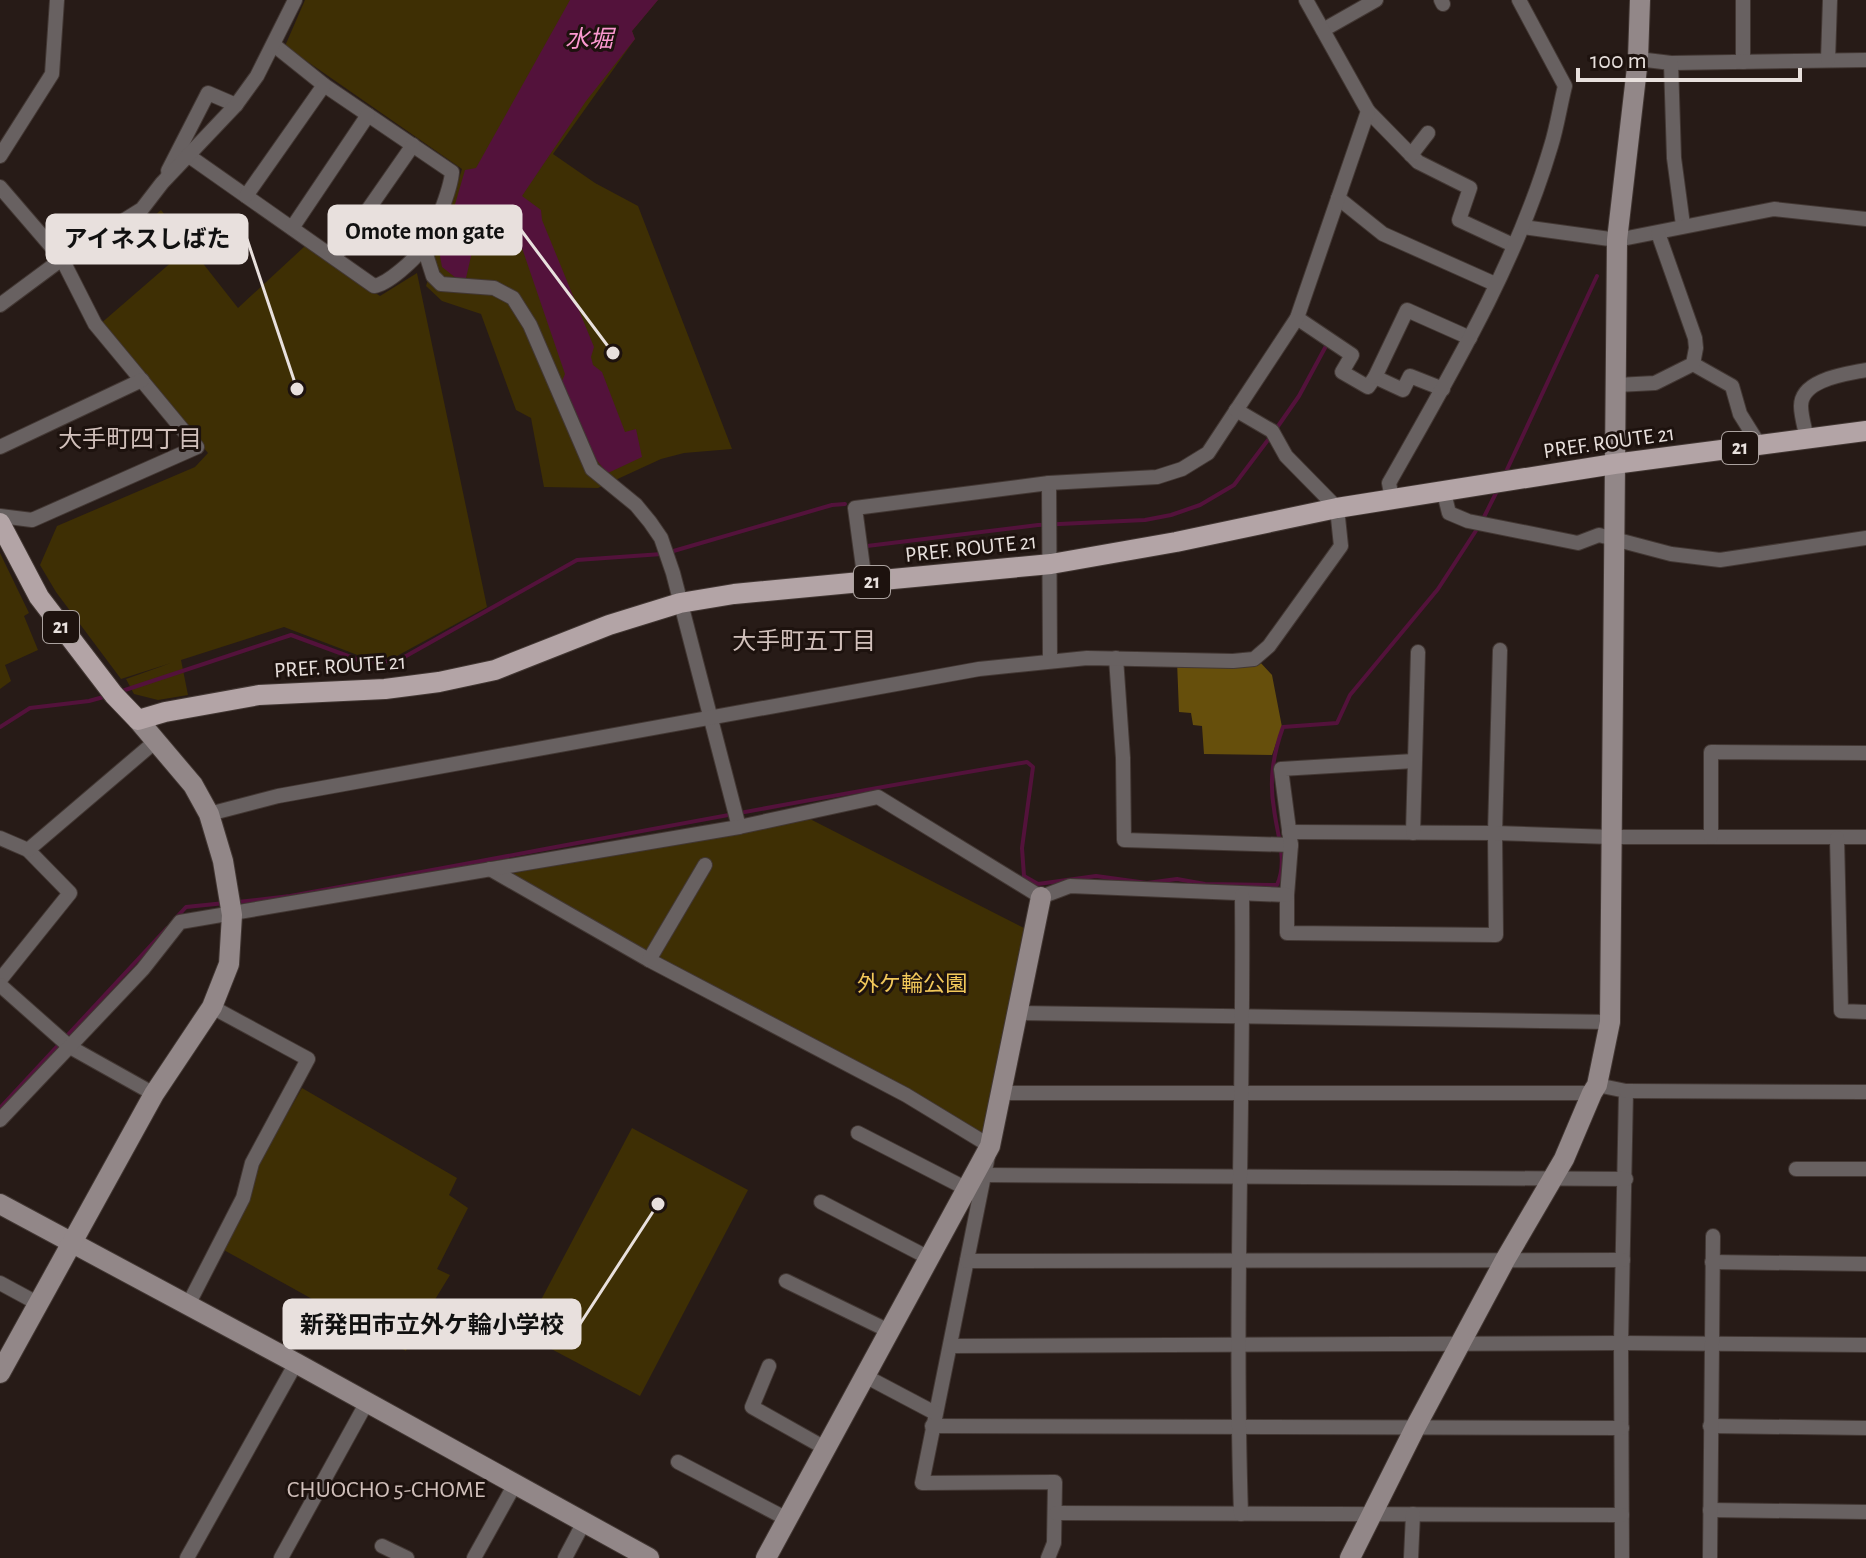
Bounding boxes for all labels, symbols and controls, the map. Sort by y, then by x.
water label: 水堀 [565,26,617,52]
scale bar [1578,32,1800,82]
text: 100 m [1590,49,1647,73]
callout: Omote mon gate [329,206,521,254]
callout: アイネスしばた [47,215,247,263]
text: Omote mon gate [345,220,505,244]
text: アイネスしばた [64,226,230,252]
street label: PREF. ROUTE 21 [1542,422,1676,462]
district label: 大手町四丁目 [58,426,202,452]
road number: 21 [1722,432,1758,464]
street label: PREF. ROUTE 21 [904,530,1038,566]
road number: 21 [854,566,890,598]
road number: 21 [43,611,79,643]
district label: 大手町五丁目 [732,628,876,654]
street label: PREF. ROUTE 21 [273,650,407,682]
park label: 外ケ輪公園 [857,972,967,995]
callout: 新発田市立外ケ輪小学校 [284,1300,580,1348]
text: 新発田市立外ケ輪小学校 [300,1312,564,1338]
district label: CHUOCHO 5-CHOME [287,1478,486,1502]

